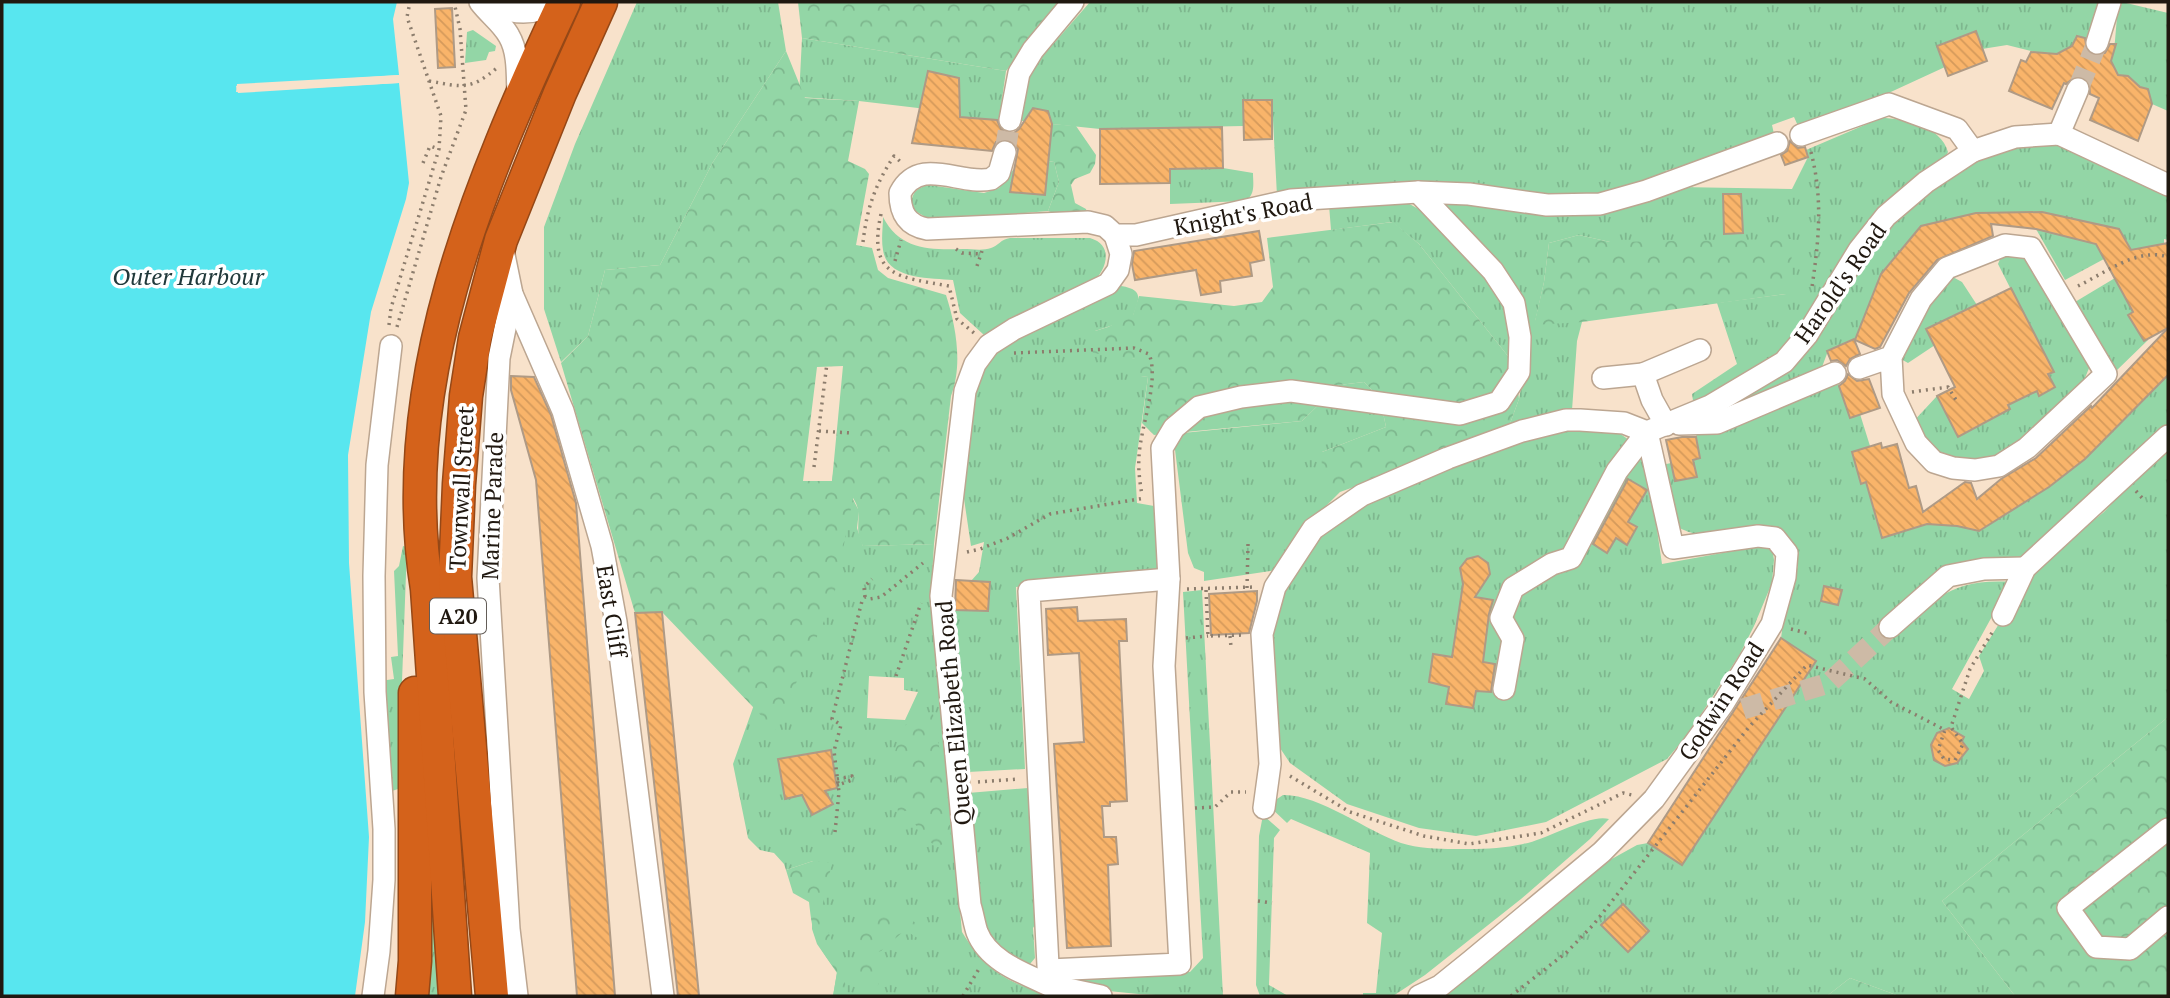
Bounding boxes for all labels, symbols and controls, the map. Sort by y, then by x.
street label: Knight's Road [1171,185,1315,243]
street label: Harold's Road [1787,216,1893,350]
water label: Outer Harbour [112,260,265,292]
street label: Townwall Street [441,404,481,571]
street label: Marine Parade [474,431,510,581]
street label: East Cliff [589,562,635,662]
road number: A20 [430,598,486,634]
street label: Queen Elizabeth Road [928,599,978,827]
street label: Godwin Road [1671,636,1771,766]

